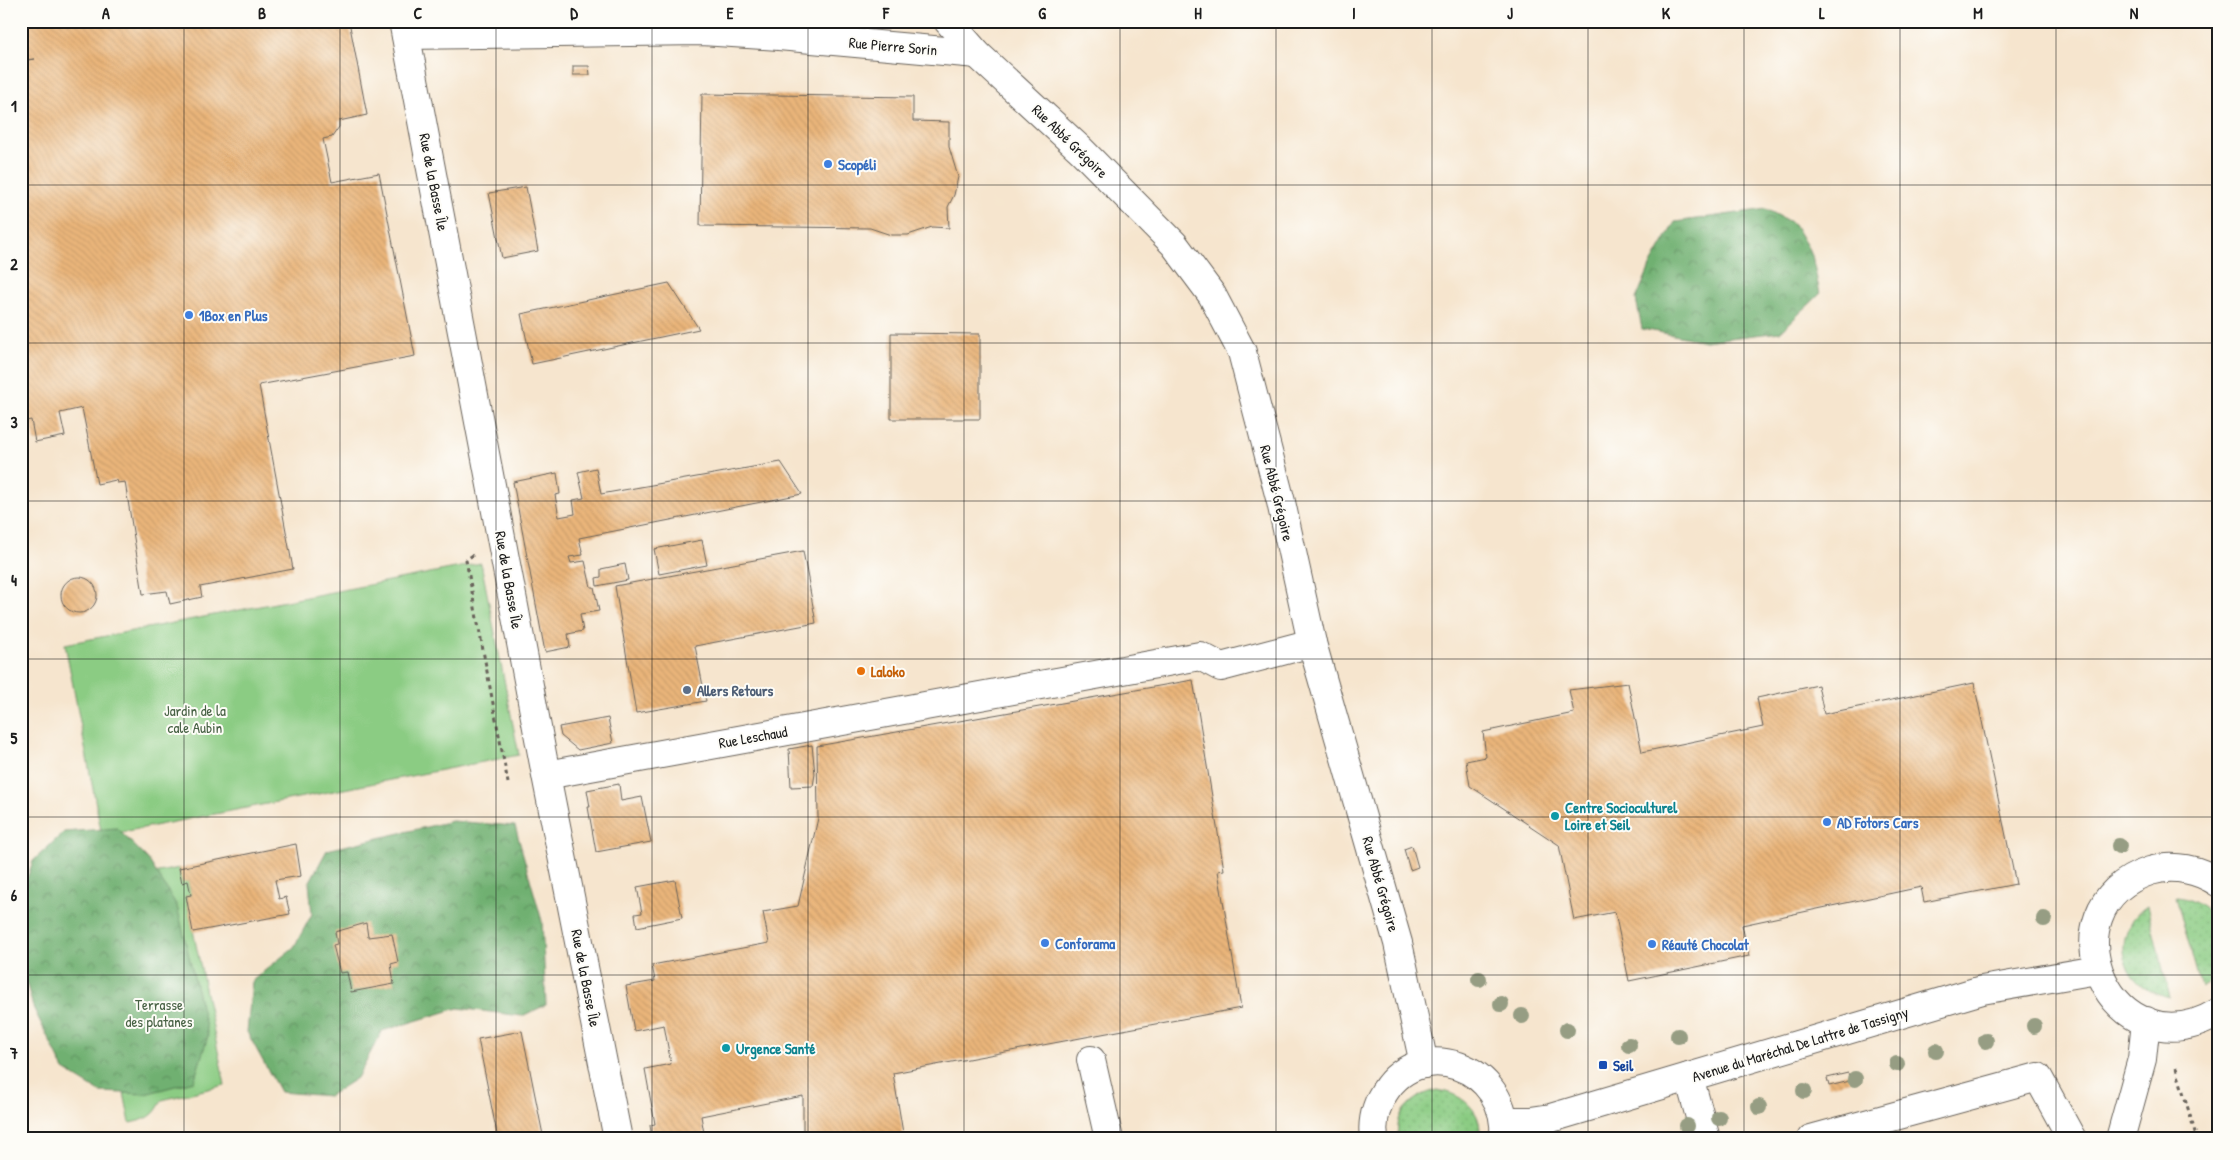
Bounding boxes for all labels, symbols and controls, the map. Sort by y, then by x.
text: A [102,2,110,24]
text: B [258,2,266,24]
text: C [414,2,423,24]
text: D [570,2,578,24]
text: E [726,2,734,24]
text: F [882,2,890,24]
text: G [1038,2,1046,24]
text: H [1194,2,1202,24]
text: I [1352,2,1356,24]
text: J [1507,2,1513,24]
text: K [1662,2,1671,24]
text: L [1819,2,1825,24]
text: M [1973,2,1983,24]
text: N [2130,2,2139,24]
street label: Rue Pierre Sorin [848,32,938,60]
text: 1 [11,95,17,117]
street label: Rue Abbé Grégoire [1027,99,1113,183]
street label: Rue de la Basse Île [414,132,454,233]
place label: Scopéli [838,154,877,176]
marker: Scopéli [822,158,834,170]
text: 2 [10,253,18,275]
place label: 1Box en Plus [199,305,268,326]
marker: 1Box en Plus [183,309,195,321]
text: 3 [10,411,18,433]
street label: Rue Abbé Grégoire [1255,443,1299,543]
street label: Rue de la Basse Île [490,530,528,630]
text: 4 [11,569,17,591]
place label: Laloko [871,661,905,682]
marker: Laloko [855,665,867,677]
place label: Allers Retours [697,680,774,701]
marker: Allers Retours [681,684,693,696]
park label: Jardin de la cale Aubin [164,700,226,738]
street label: Rue Leschaud [717,721,789,753]
text: 5 [11,727,18,749]
place label: Centre Socioculturel Loire et Seil [1565,797,1678,835]
marker: Centre Socioculturel Loire et Seil [1549,810,1561,822]
place label: AD Fotors Cars [1837,812,1919,833]
marker: AD Fotors Cars [1821,816,1833,828]
street label: Rue Abbé Grégoire [1357,834,1405,934]
text: 6 [11,884,18,906]
street label: Rue de la Basse Île [566,928,606,1029]
place label: Conforama [1055,933,1115,954]
place label: Réauté Chocolat [1662,934,1750,955]
marker: Conforama [1039,937,1051,949]
marker: Réauté Chocolat [1646,938,1658,950]
park label: Terrasse des platanes [126,994,193,1032]
street label: Avenue du Maréchal De Lattre de Tassigny [1689,1001,1911,1087]
place label: Urgence Santé [736,1038,815,1060]
text: 7 [9,1042,18,1064]
marker: Urgence Santé [720,1042,732,1054]
place label: Seil [1613,1055,1634,1076]
marker: Seil [1597,1059,1609,1071]

